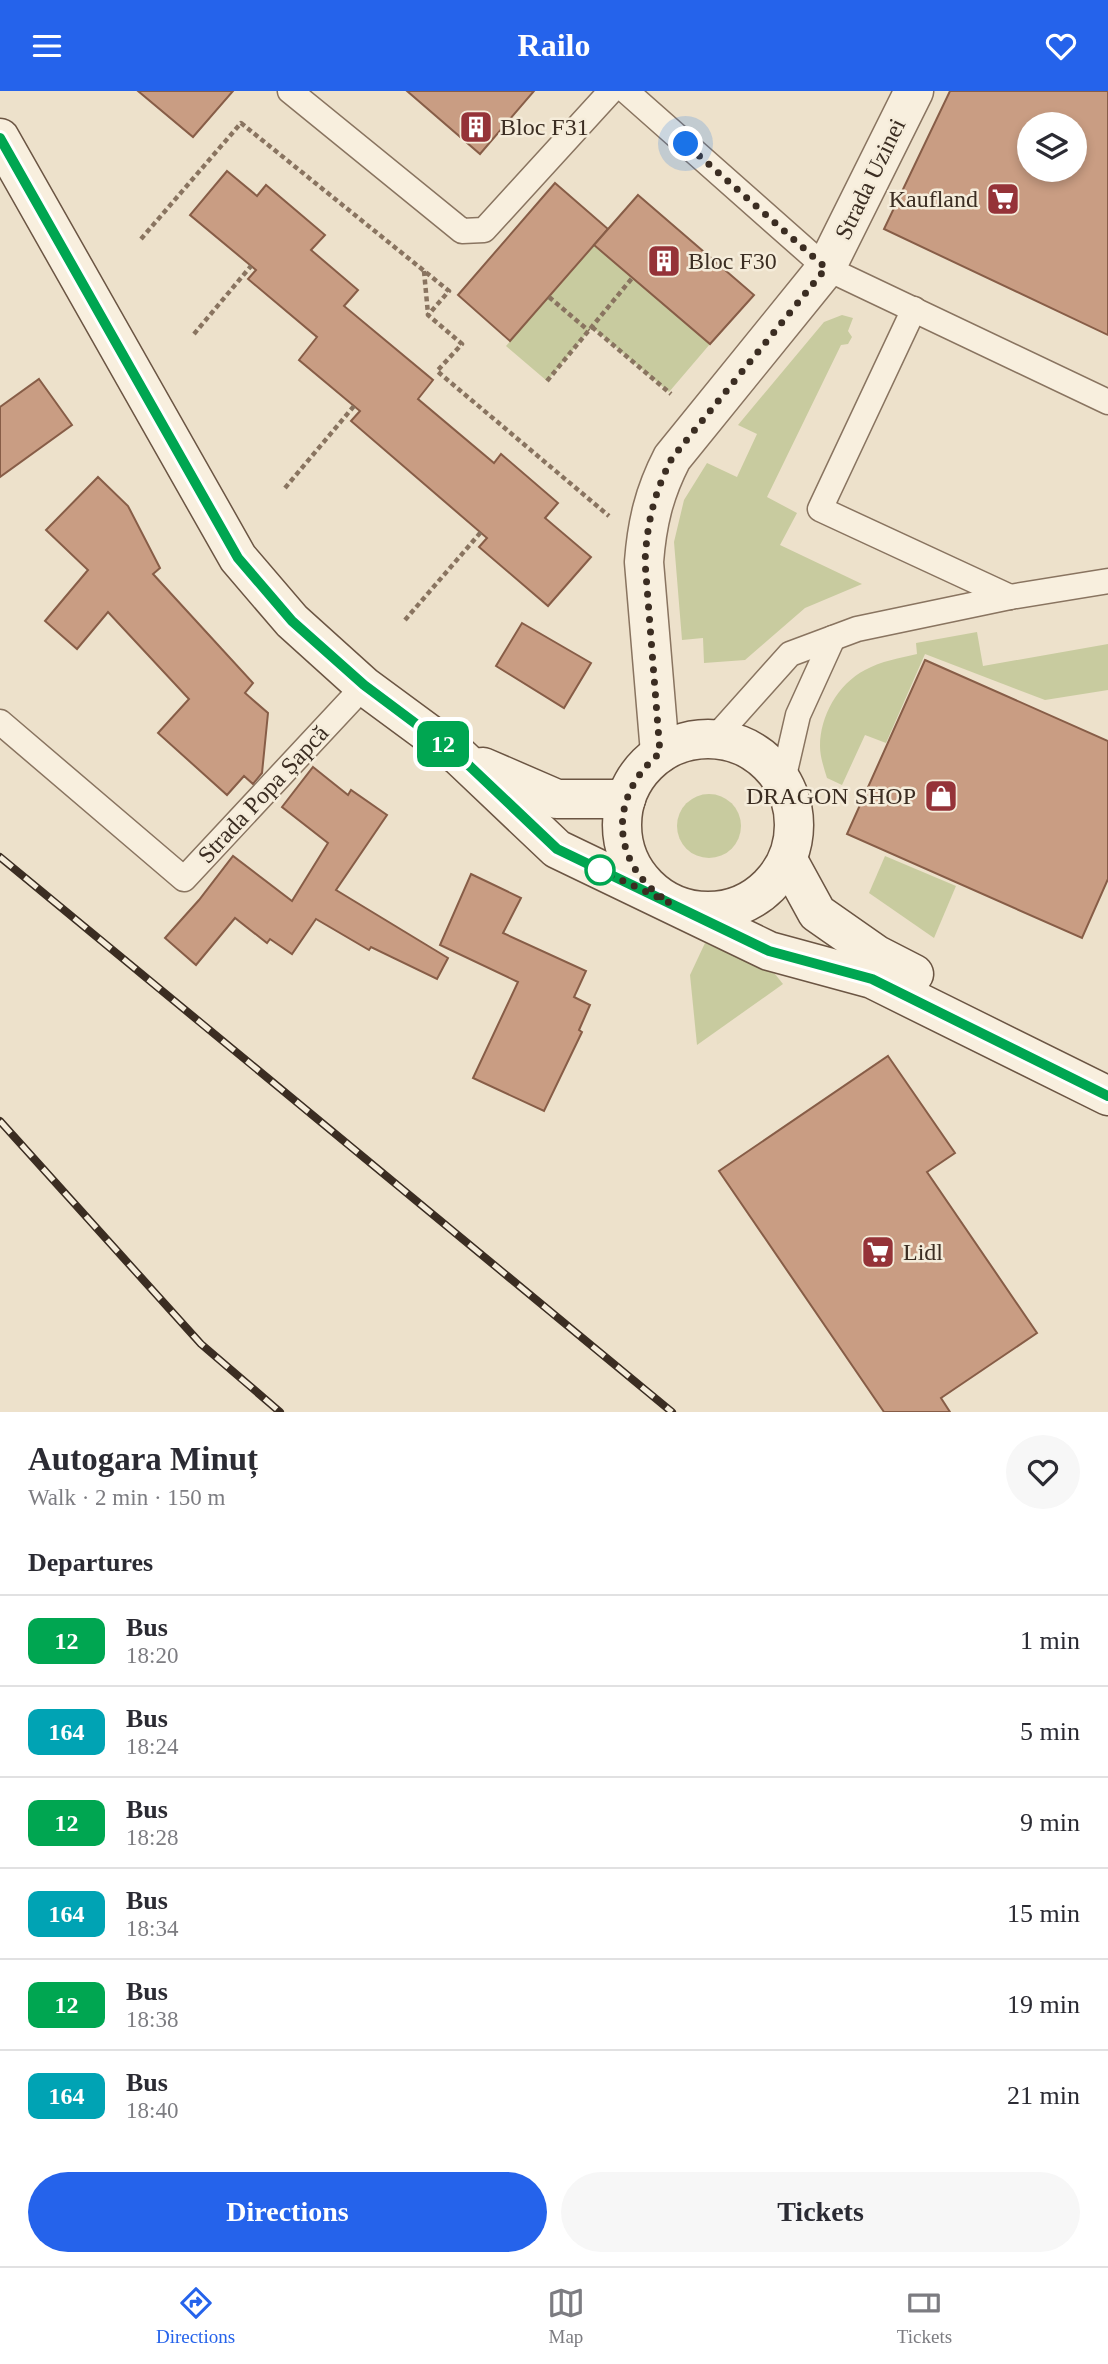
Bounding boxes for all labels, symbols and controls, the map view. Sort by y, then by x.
icon: menu [28,27,66,65]
text: Railo [518,27,590,63]
icon: heart [1042,27,1080,65]
building icon: Bloc F31 [457,108,495,146]
map controls [1017,112,1087,182]
button: layers [1017,112,1087,182]
place label: Bloc F31 [500,114,589,140]
street label: Strada Uzinei [830,114,911,244]
your location [668,126,703,161]
supermarket icon: Kaufland [984,180,1022,218]
place label: Kaufland [889,186,978,212]
building icon: Bloc F30 [645,242,683,280]
place label: Bloc F30 [688,248,777,274]
street label: Strada Popa Șapcă [193,720,334,868]
line badge: 12 [412,721,474,767]
text: 12 [431,731,455,757]
shop icon: DRAGON SHOP [922,777,960,815]
place label: DRAGON SHOP [746,783,916,809]
unlabelled marker [585,855,615,885]
supermarket icon: Lidl [859,1233,897,1271]
place label: Lidl [903,1239,943,1265]
button: heart [1006,1435,1080,1509]
text: Autogara Minuț [28,1441,258,1477]
text: Walk · 2 min · 150 m [28,1485,225,1510]
text: Departures [28,1548,153,1577]
text: Bus [126,1613,168,1642]
text: 1 min [1020,1626,1080,1655]
text: 12 [55,1628,79,1654]
text: 18:20 [126,1643,178,1668]
text: Bus [126,1704,168,1733]
text: 5 min [1020,1717,1080,1746]
text: 164 [49,1719,85,1745]
text: 18:24 [126,1734,178,1759]
text: Bus [126,1795,168,1824]
text: 9 min [1020,1808,1080,1837]
text: 12 [55,1810,79,1836]
text: 18:28 [126,1825,178,1850]
text: Bus [126,1886,168,1915]
text: 15 min [1007,1899,1080,1928]
text: 164 [49,1901,85,1927]
text: 18:34 [126,1916,178,1941]
text: Bus [126,1977,168,2006]
text: 19 min [1007,1990,1080,2019]
text: 12 [55,1992,79,2018]
text: 18:38 [126,2007,178,2032]
text: Bus [126,2068,168,2097]
text: 21 min [1007,2081,1080,2110]
text: 164 [49,2083,85,2109]
text: 18:40 [126,2098,178,2123]
button: Directions [28,2172,547,2252]
button: Tickets [561,2172,1080,2252]
tab: Directions [156,2284,235,2348]
tab: Map [547,2284,585,2348]
tab: Tickets [897,2284,952,2348]

